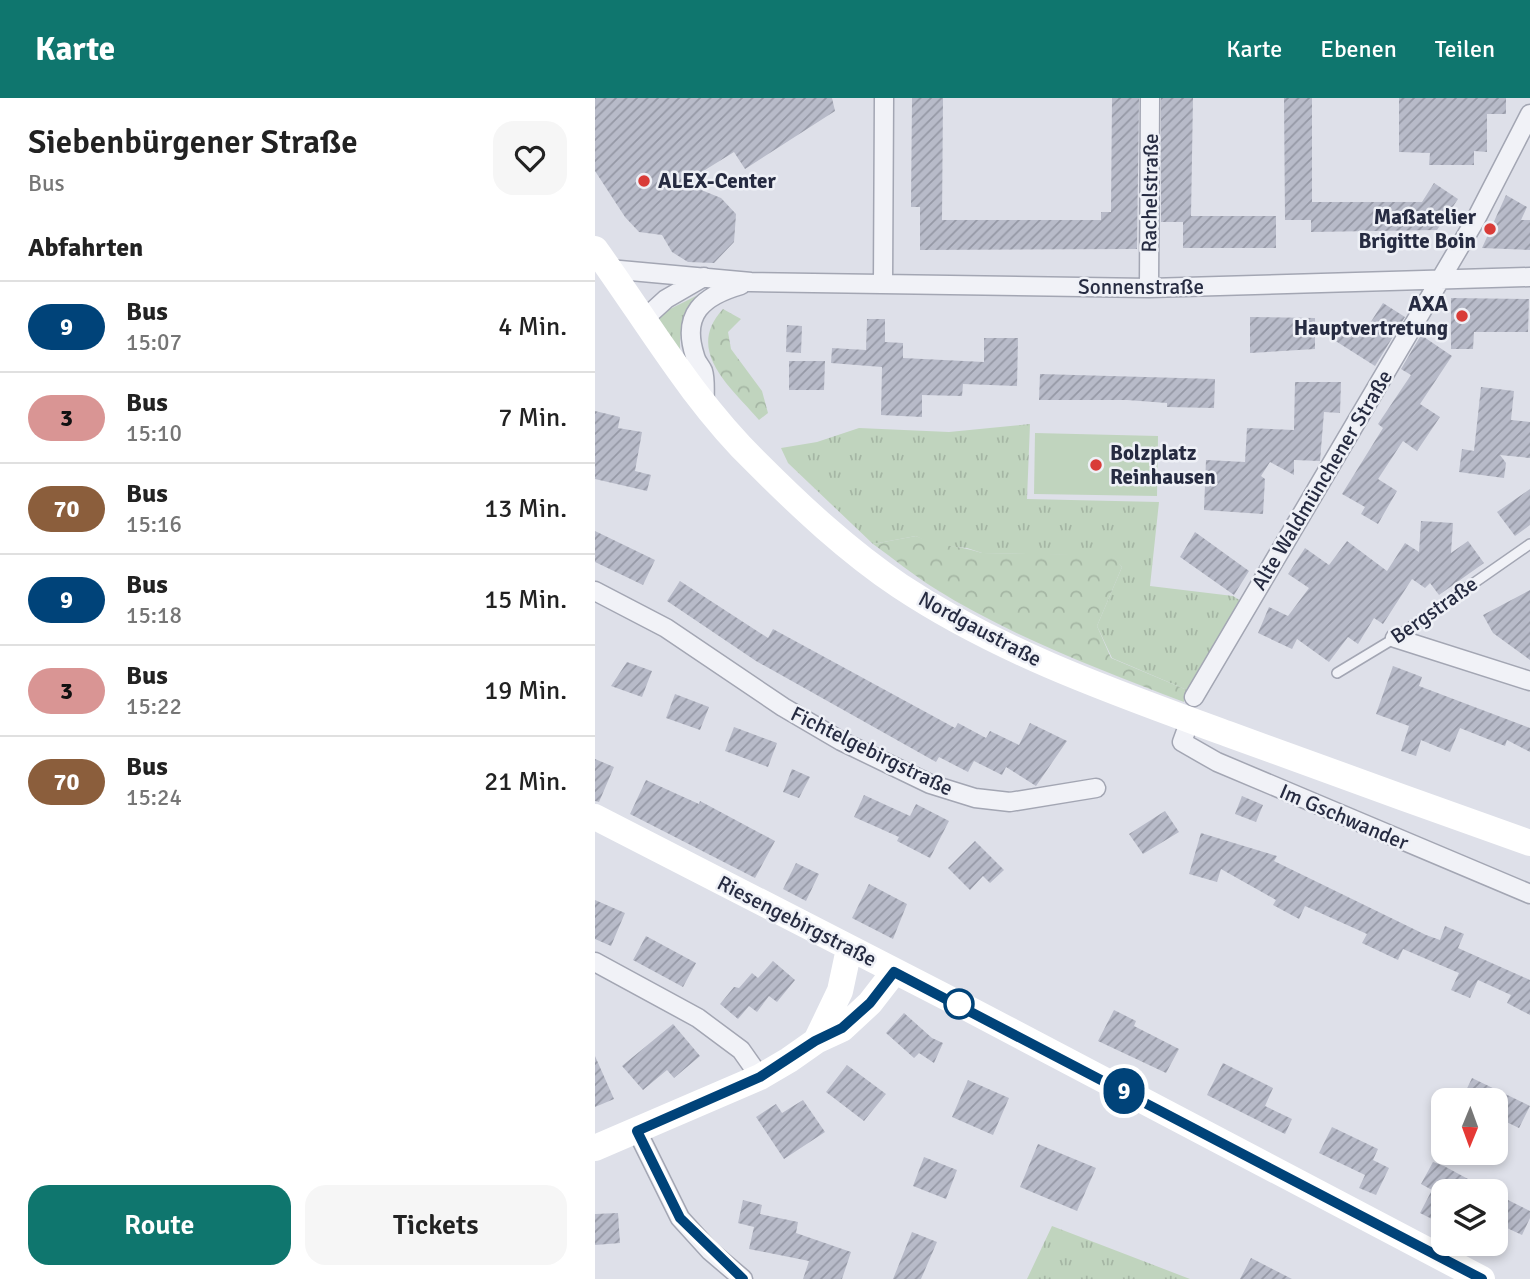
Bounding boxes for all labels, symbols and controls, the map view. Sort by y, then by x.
text: Karte [35,29,115,70]
text: Karte [1226,34,1282,64]
text: Ebenen [1320,34,1397,64]
text: Teilen [1435,34,1495,64]
button: heart [493,121,567,195]
text: Siebenbürgener Straße [28,122,358,163]
street label: Rachelstraße [1136,133,1164,253]
place label: ALEX-Center [658,168,776,194]
text: Bus [28,169,65,198]
marker: ALEX-Center [636,173,652,189]
place label: Maßatelier Brigitte Boin [1359,204,1477,254]
marker: Maßatelier Brigitte Boin [1482,221,1498,237]
text: Abfahrten [28,232,143,264]
street label: Sonnenstraße [1078,274,1204,300]
place label: AXA Hauptvertretung [1294,291,1449,341]
text: Bus [126,296,168,328]
marker: AXA Hauptvertretung [1454,308,1470,324]
text: 4 Min. [498,311,567,343]
text: 9 [60,312,73,342]
text: 15:07 [126,328,182,357]
street label: Alte Waldmünchener Straße [1246,365,1398,595]
text: Bus [126,387,168,419]
text: 7 Min. [498,402,567,434]
text: 3 [60,403,73,433]
text: 15:10 [126,419,182,448]
place label: Bolzplatz Reinhausen [1110,440,1216,490]
marker: Bolzplatz Reinhausen [1088,457,1104,473]
text: Bus [126,478,168,510]
text: 13 Min. [484,493,567,525]
text: 70 [54,494,79,524]
text: 15:16 [126,510,182,539]
text: Bus [126,569,168,601]
street label: Bergstraße [1385,571,1483,649]
text: 15 Min. [484,584,567,616]
text: 9 [60,585,73,615]
street label: Nordgaustraße [914,586,1046,672]
text: 15:18 [126,601,182,630]
text: Bus [126,660,168,692]
text: 19 Min. [484,675,567,707]
text: 3 [60,676,73,706]
text: 15:22 [126,692,182,721]
street label: Fichtelgebirgstraße [787,700,957,802]
text: Bus [126,751,168,783]
text: 21 Min. [484,766,567,798]
text: 70 [54,767,79,797]
street label: Im Gschwander [1276,778,1413,856]
text: 15:24 [126,783,182,812]
street label: Riesengebirgstraße [713,870,881,972]
unlabelled marker [944,989,974,1019]
line badge: 9 [1101,1068,1147,1114]
text: 9 [1118,1076,1130,1106]
north arrow [1431,1088,1509,1166]
map controls [1431,1088,1508,1256]
button: layers [1431,1179,1508,1256]
button: Route [28,1185,291,1265]
button: Tickets [305,1185,567,1265]

